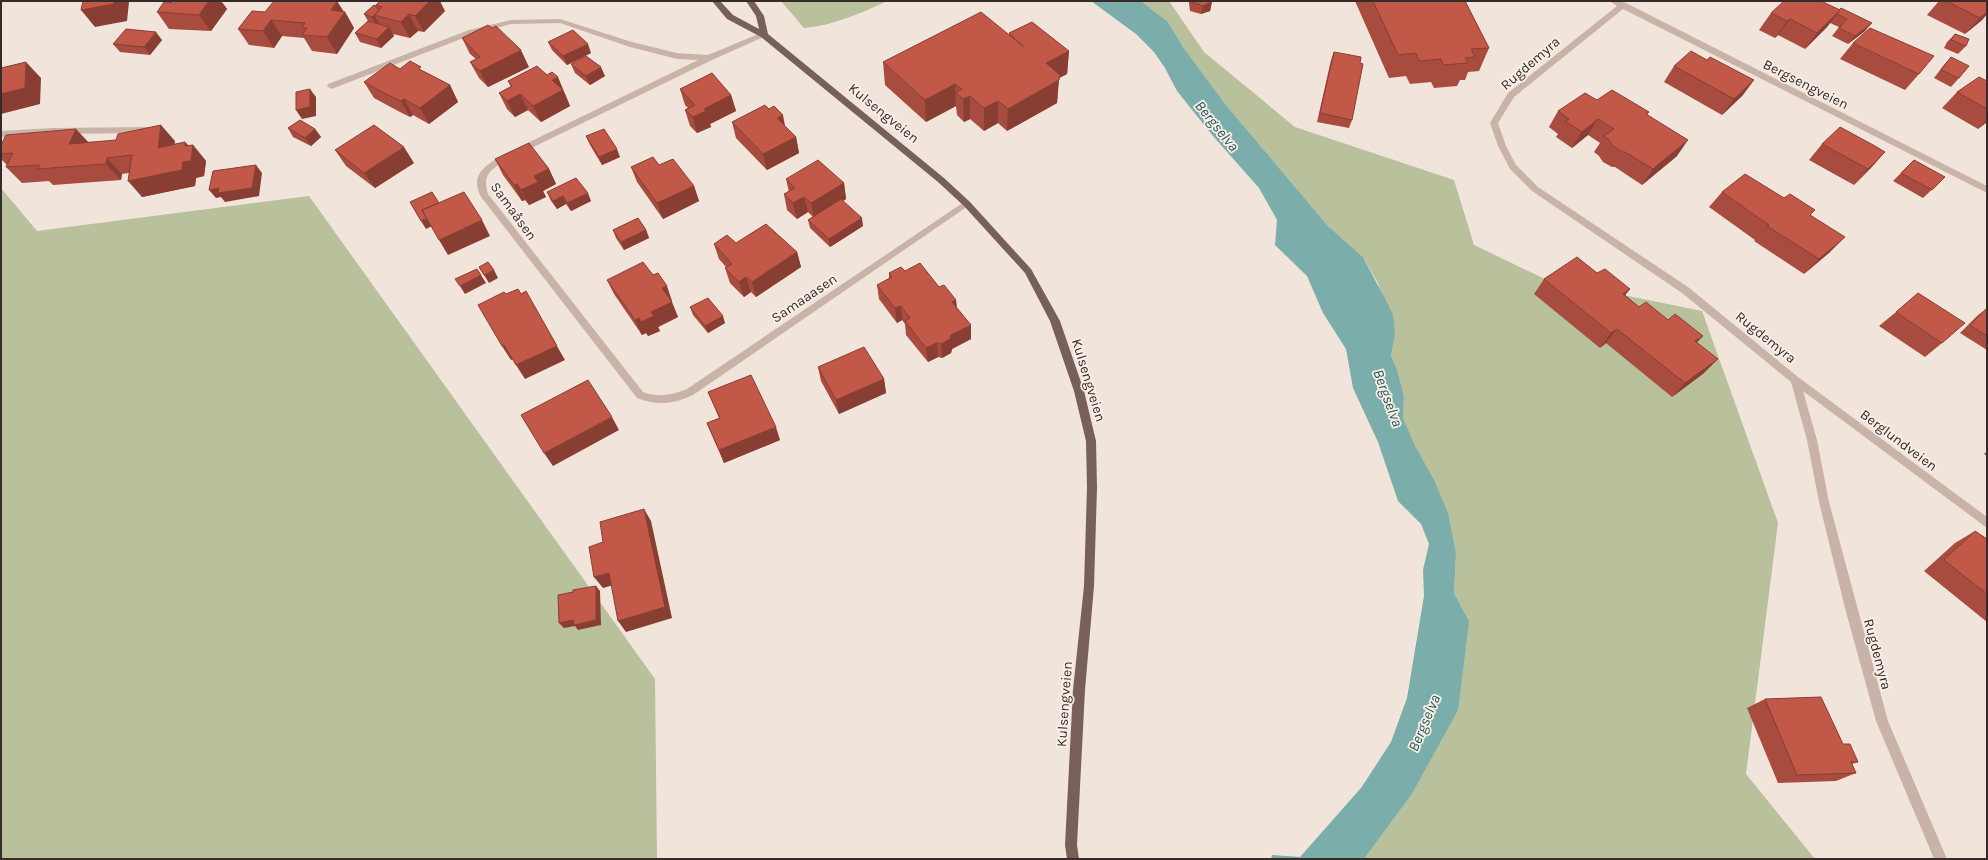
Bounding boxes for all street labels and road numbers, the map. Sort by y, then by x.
street label: Rugdemyra [1497,33,1563,94]
street label: Bergsengveien [1760,56,1851,113]
street label: Kulsengveien [845,80,922,147]
street label: Samaåsen [487,179,540,244]
street label: Samaaasen [768,270,840,327]
street label: Rugdemyra [1732,308,1799,367]
street label: Kulsengveien [1068,337,1109,424]
street label: Berglundveien [1857,406,1940,475]
street label: Rugdemyra [1860,617,1895,692]
street label: Kulsengveien [1053,661,1076,747]

